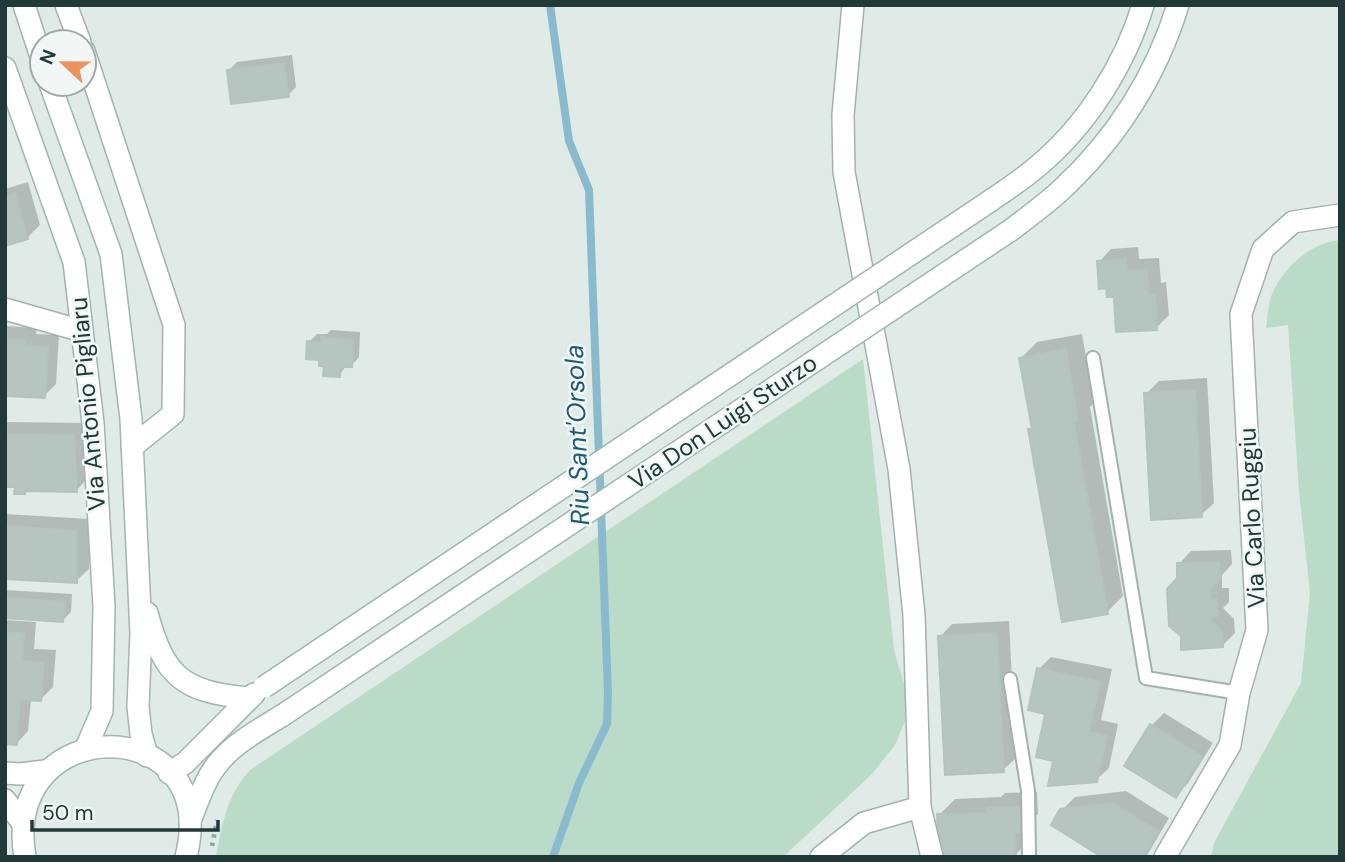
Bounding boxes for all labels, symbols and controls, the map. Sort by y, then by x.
north arrow [28,28,98,98]
text: N [34,46,62,68]
street label: Via Antonio Pigliaru [63,296,112,512]
water label: Riu Sant'Orsola [557,344,597,526]
street label: Via Don Luigi Sturzo [622,347,823,496]
street label: Via Carlo Ruggiu [1231,427,1272,609]
scale bar [32,788,217,832]
text: 50 m [42,799,93,827]

